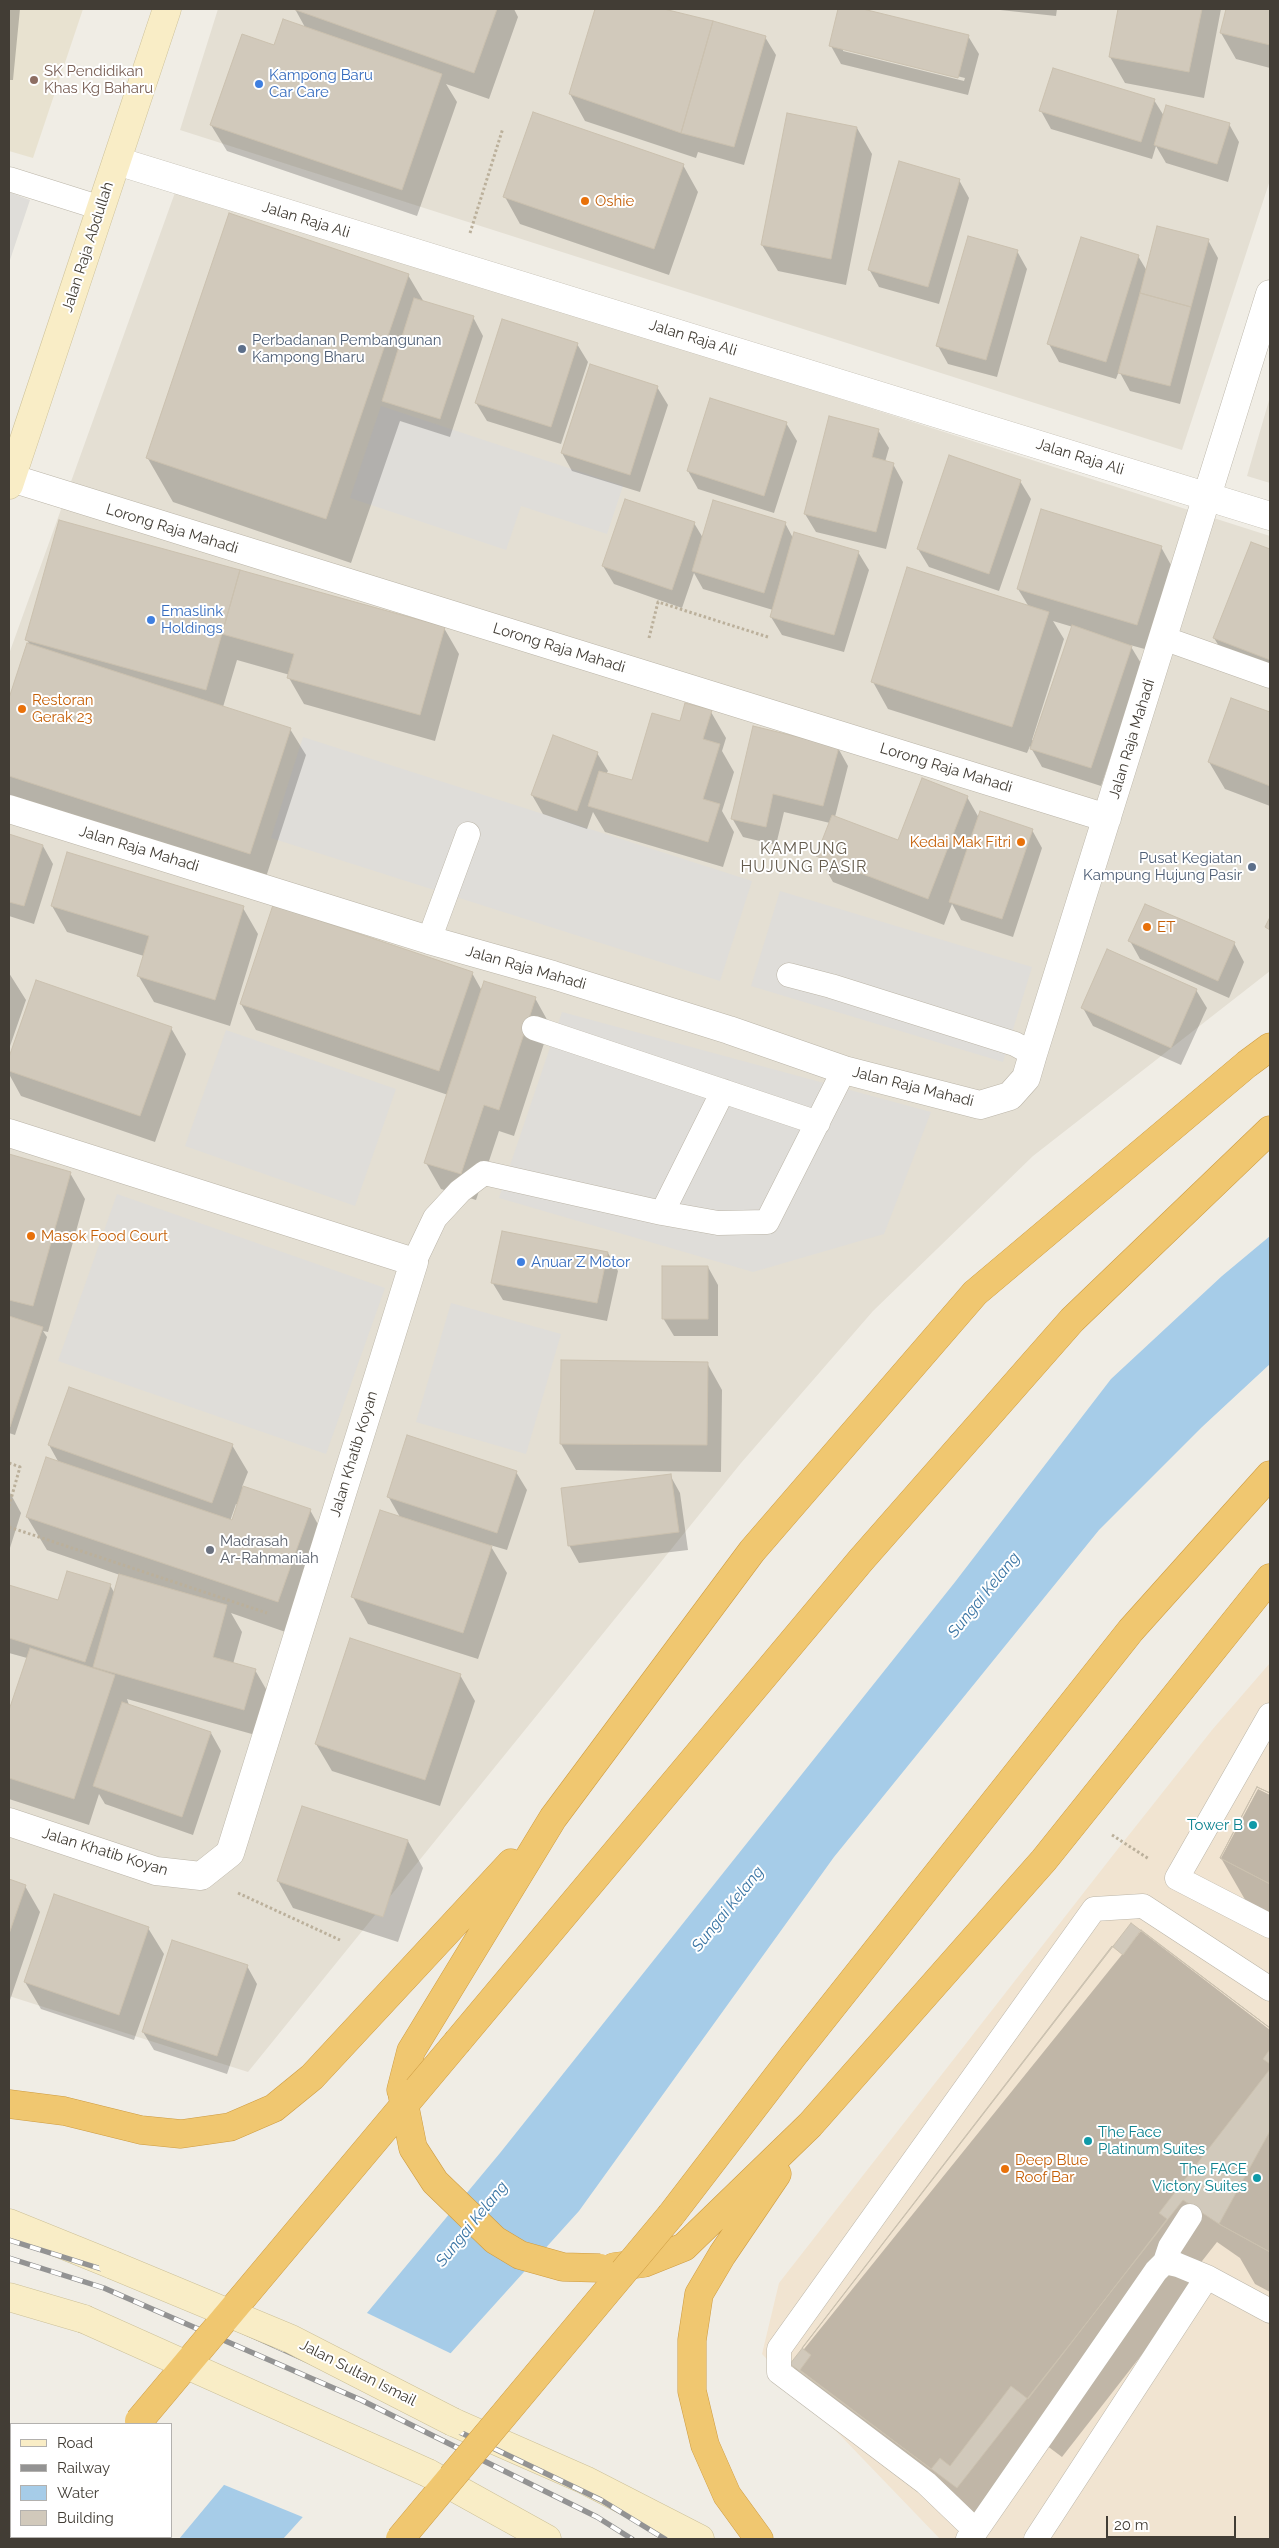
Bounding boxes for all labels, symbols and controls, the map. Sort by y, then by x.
place label: SK Pendidikan Khas Kg Baharu [44,62,153,97]
place label: Kampong Baru Car Care [269,66,373,101]
marker: SK Pendidikan Khas Kg Baharu [28,74,40,86]
marker: Kampong Baru Car Care [253,78,265,90]
street label: Jalan Raja Abdullah [58,180,118,314]
place label: Oshie [595,192,634,210]
marker: Oshie [579,195,591,207]
street label: Jalan Raja Ali [260,198,352,242]
street label: Jalan Raja Ali [647,316,739,360]
place label: Perbadanan Pembangunan Kampong Bharu [252,331,441,366]
marker: Perbadanan Pembangunan Kampong Bharu [236,343,248,355]
street label: Jalan Raja Ali [1034,435,1126,479]
street label: Lorong Raja Mahadi [104,500,240,558]
place label: Emaslink Holdings [161,602,223,637]
marker: Emaslink Holdings [145,614,157,626]
street label: Lorong Raja Mahadi [491,619,627,677]
street label: Jalan Raja Mahadi [1105,677,1159,801]
place label: Restoran Gerak 23 [32,691,94,726]
marker: Restoran Gerak 23 [16,703,28,715]
street label: Lorong Raja Mahadi [878,739,1014,797]
street label: Jalan Raja Mahadi [77,822,201,876]
place label: Kedai Mak Fitri [910,833,1011,851]
marker: Kedai Mak Fitri [1015,836,1027,848]
district label: KAMPUNG HUJUNG PASIR [739,839,869,877]
place label: Pusat Kegiatan Kampung Hujung Pasir [1083,849,1242,884]
marker: Pusat Kegiatan Kampung Hujung Pasir [1246,861,1258,873]
place label: ET [1157,918,1175,936]
marker: ET [1141,921,1153,933]
street label: Jalan Raja Mahadi [464,942,588,994]
street label: Jalan Raja Mahadi [851,1063,975,1111]
place label: Masok Food Court [41,1227,168,1245]
marker: Masok Food Court [25,1230,37,1242]
place label: Anuar Z Motor [531,1253,630,1271]
marker: Anuar Z Motor [515,1256,527,1268]
street label: Jalan Khatib Koyan [326,1389,382,1519]
place label: Madrasah Ar-Rahmaniah [220,1532,319,1567]
marker: Madrasah Ar-Rahmaniah [204,1544,216,1556]
water label: Sungai Kelang [944,1549,1024,1641]
place label: Tower B [1187,1816,1243,1834]
marker: Tower B [1247,1819,1259,1831]
street label: Jalan Khatib Koyan [40,1824,170,1880]
water label: Sungai Kelang [688,1863,768,1955]
place label: The Face Platinum Suites [1098,2123,1205,2158]
marker: The Face Platinum Suites [1082,2135,1094,2147]
place label: Deep Blue Roof Bar [1015,2151,1088,2186]
place label: The FACE Victory Suites [1152,2160,1247,2195]
marker: Deep Blue Roof Bar [999,2163,1011,2175]
marker: The FACE Victory Suites [1251,2172,1263,2184]
water label: Sungai Kelang [432,2178,512,2270]
street label: Jalan Sultan Ismail [297,2336,419,2410]
legend [10,2423,172,2538]
text: Road [57,2434,93,2452]
text: Railway [57,2459,110,2477]
text: Water [57,2484,99,2502]
scale bar [1109,2506,1239,2538]
text: Building [57,2509,114,2527]
text: 20 m [1114,2516,1149,2534]

